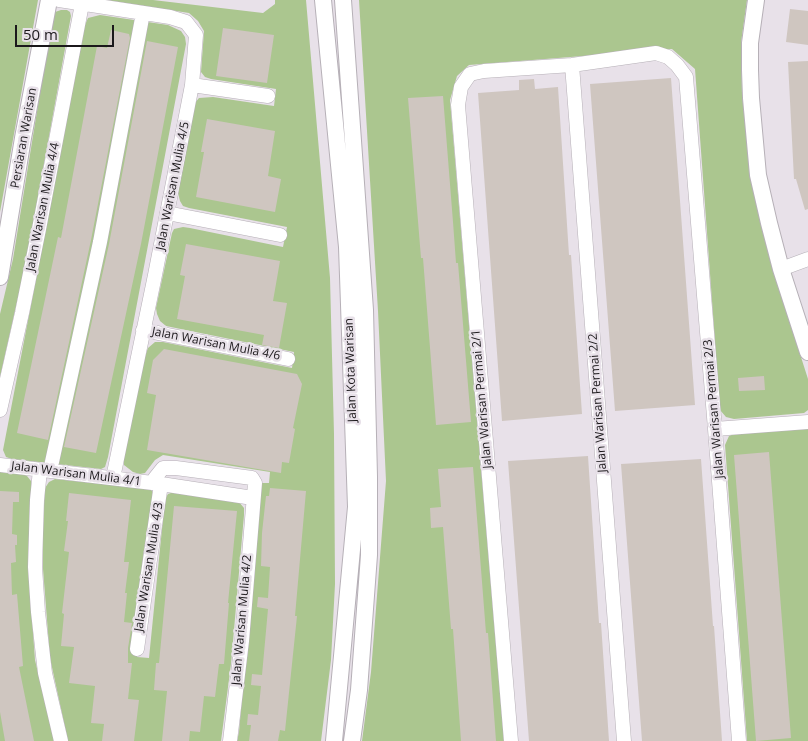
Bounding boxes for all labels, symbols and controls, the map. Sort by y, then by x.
scale bar [18,15,116,47]
text: 50 m [23,24,58,44]
street label: Persiaran Warisan [8,87,40,189]
street label: Jalan Warisan Mulia 4/5 [153,120,193,252]
street label: Jalan Warisan Mulia 4/4 [23,141,63,273]
street label: Jalan Kota Warisan [342,318,360,422]
street label: Jalan Warisan Mulia 4/6 [150,324,282,364]
street label: Jalan Warisan Permai 2/1 [469,329,495,469]
street label: Jalan Warisan Permai 2/2 [586,333,610,473]
street label: Jalan Warisan Permai 2/3 [701,339,727,479]
street label: Jalan Warisan Mulia 4/1 [10,459,142,489]
street label: Jalan Warisan Mulia 4/3 [132,501,166,633]
street label: Jalan Warisan Mulia 4/2 [229,554,255,686]

